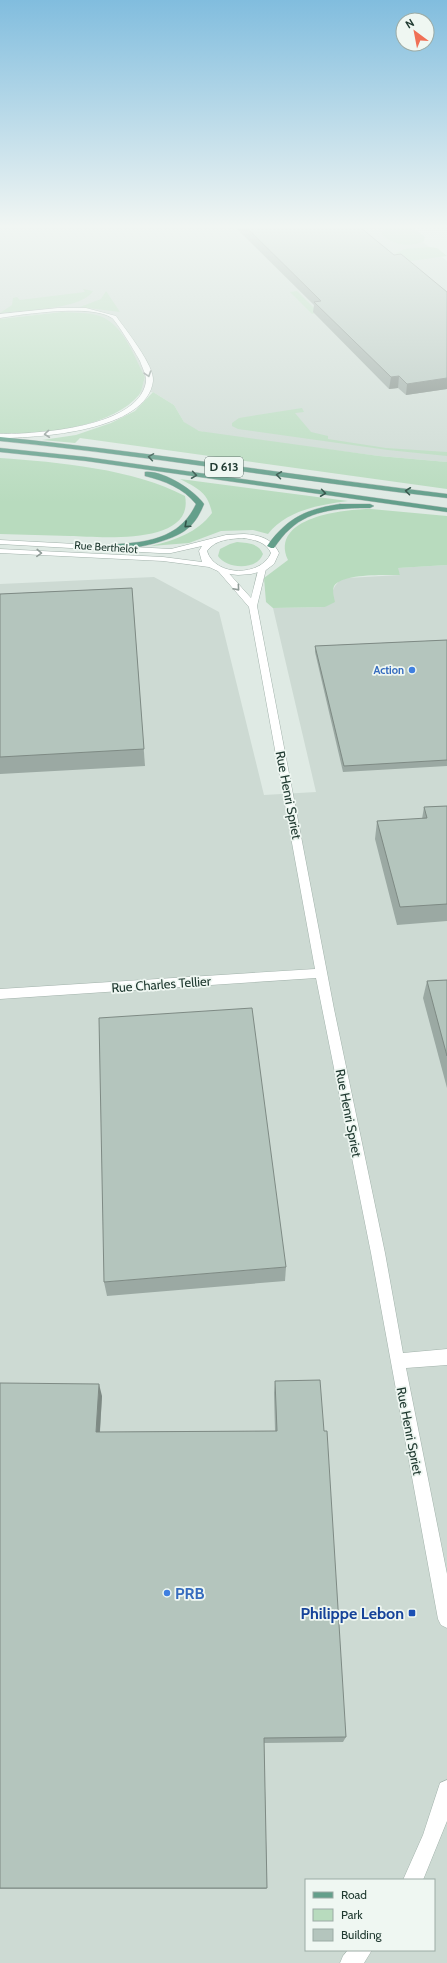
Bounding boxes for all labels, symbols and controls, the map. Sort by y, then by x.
north arrow [395,12,435,52]
text: N [403,16,417,32]
one-way arrow [143,371,152,378]
one-way arrow [44,429,50,438]
one-way arrow [147,453,154,462]
road number: D 613 [205,457,243,477]
one-way arrow [191,470,197,479]
one-way arrow [276,471,282,480]
one-way arrow [405,487,411,496]
one-way arrow [320,488,326,497]
one-way arrow [184,521,192,528]
street label: Rue Berthelot [74,538,138,556]
one-way arrow [36,549,42,558]
one-way arrow [233,583,240,591]
place label: Action [373,663,404,677]
marker: Action [407,665,417,675]
street label: Rue Henri Spriet [273,750,306,841]
street label: Rue Charles Tellier [111,972,212,995]
street label: Rue Henri Spriet [333,1068,366,1159]
street label: Rue Henri Spriet [394,1386,427,1477]
place label: PRB [175,1584,205,1603]
marker: PRB [162,1588,172,1598]
place label: Philippe Lebon [300,1604,404,1623]
marker: Philippe Lebon [407,1608,417,1618]
legend [305,1879,435,1951]
text: Road [341,1887,367,1902]
text: Park [341,1907,363,1922]
text: Building [341,1927,383,1942]

